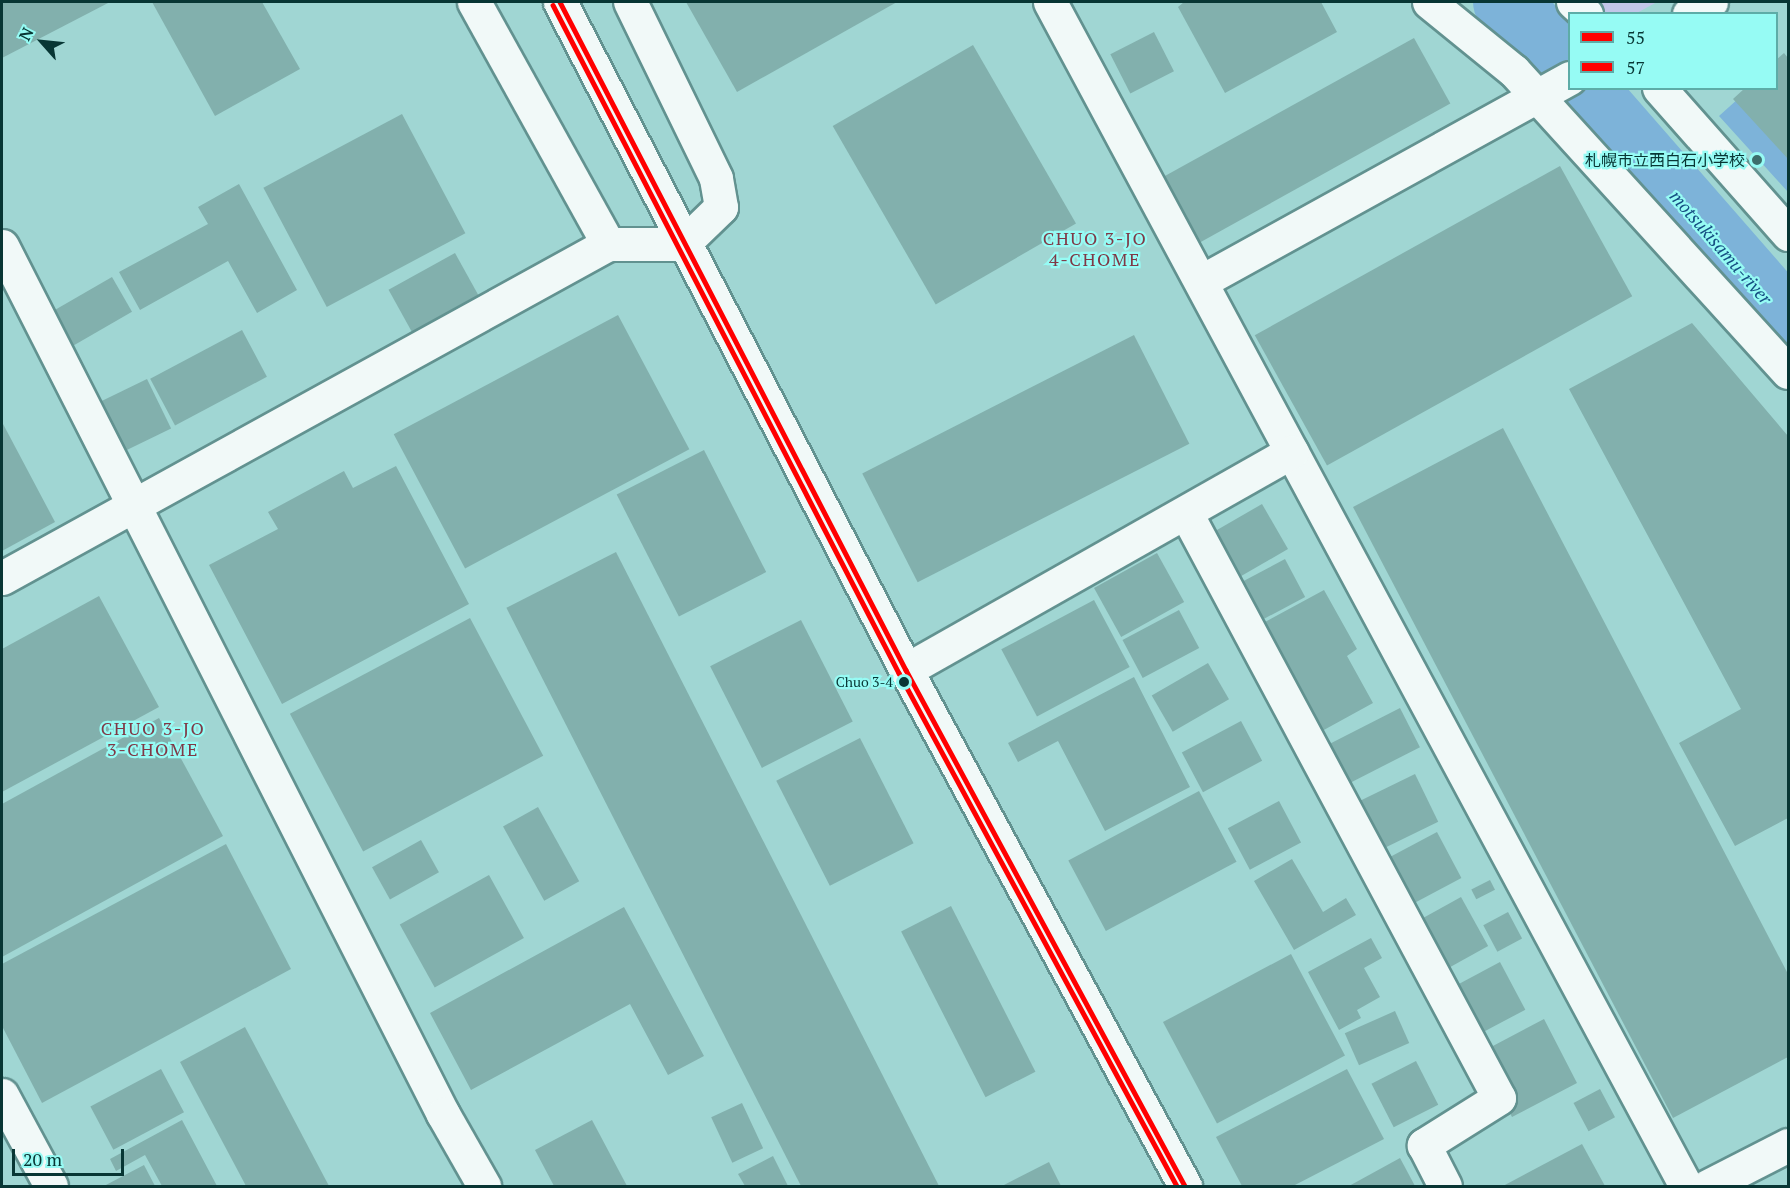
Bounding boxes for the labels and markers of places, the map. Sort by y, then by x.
place label: 札幌市立西白石小学校 [1585,150,1745,170]
marker: 札幌市立西白石小学校 [1750,153,1764,167]
place label: Chuo 3-4 [836,674,893,690]
marker: Chuo 3-4 [898,676,910,688]

